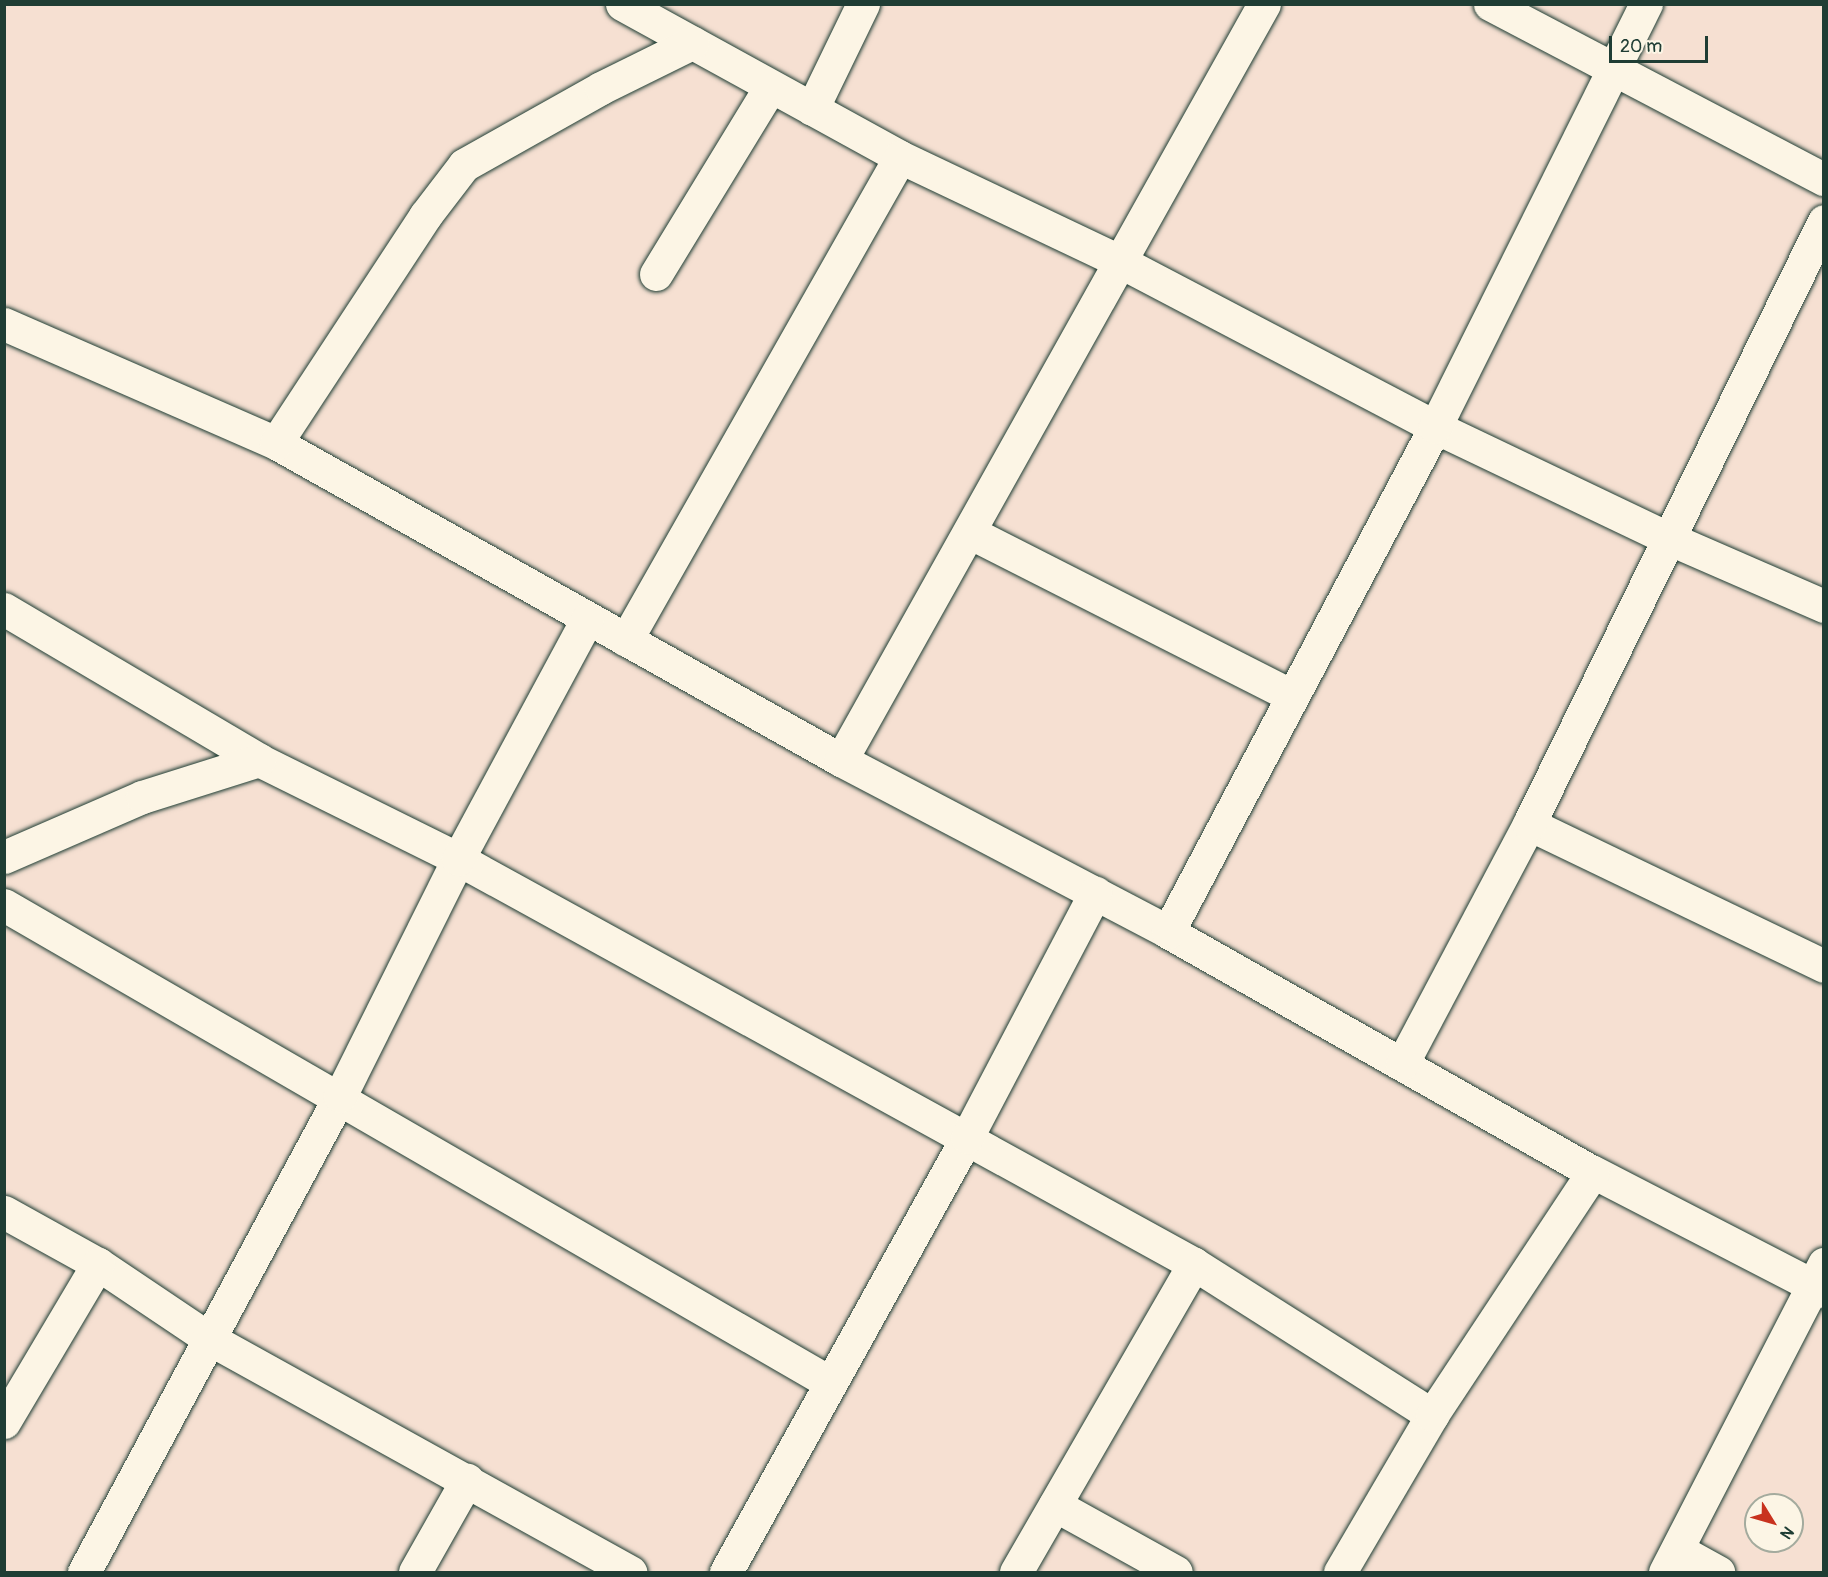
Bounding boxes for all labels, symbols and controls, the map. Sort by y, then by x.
scale bar [1612,24,1711,62]
text: 20 m [1620,35,1662,58]
north arrow [1744,1493,1804,1553]
text: N [1776,1522,1798,1543]

